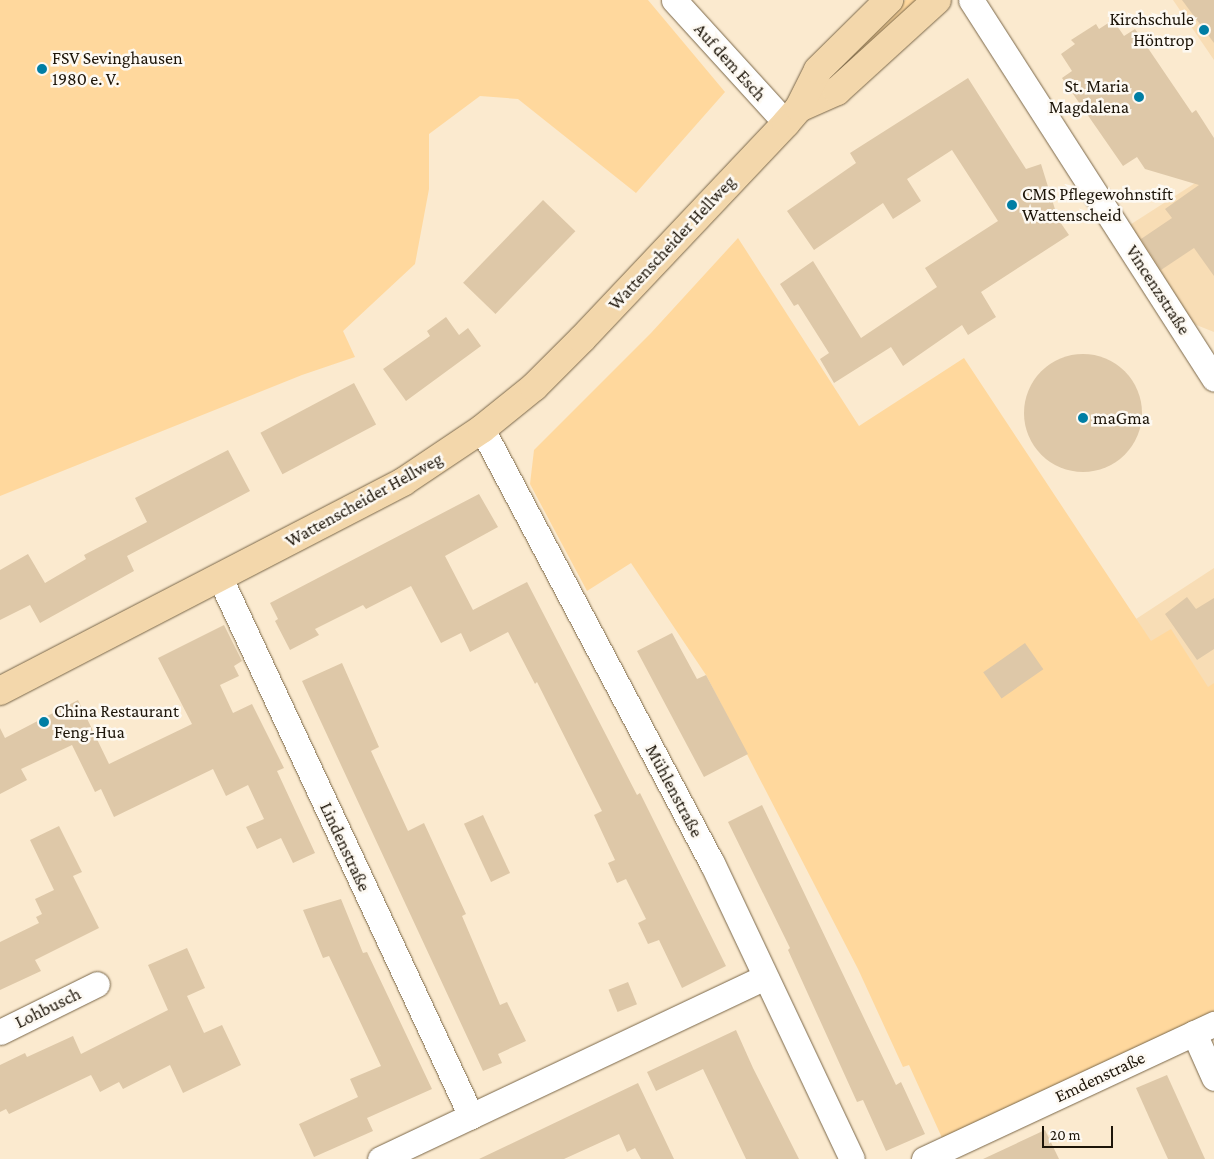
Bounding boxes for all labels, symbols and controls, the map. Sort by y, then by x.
place label: Kirchschule Höntrop [1110,9,1194,52]
street label: Auf dem Esch [689,19,771,105]
marker: Kirchschule Höntrop [1198,24,1210,36]
place label: FSV Sevinghausen 1980 e. V. [52,48,183,90]
marker: FSV Sevinghausen 1980 e. V. [36,63,48,75]
place label: St. Maria Magdalena [1049,76,1129,118]
marker: St. Maria Magdalena [1133,91,1145,103]
street label: Wattenscheider Hellweg [604,171,740,315]
place label: CMS Pflegewohnstift Wattenscheid [1022,184,1173,226]
marker: CMS Pflegewohnstift Wattenscheid [1006,199,1018,211]
street label: Vincenzstraße [1121,241,1195,339]
place label: maGma [1093,407,1150,429]
marker: maGma [1077,412,1089,424]
street label: Wattenscheider Hellweg [282,448,446,552]
place label: China Restaurant Feng-Hua [54,701,179,744]
marker: China Restaurant Feng-Hua [38,716,50,728]
street label: Mühlenstraße [641,741,707,841]
street label: Lindenstraße [315,799,375,895]
street label: Lohbusch [12,983,84,1033]
street label: Emdenstraße [1052,1047,1148,1107]
scale bar [1044,1116,1115,1148]
text: 20 m [1050,1127,1081,1143]

